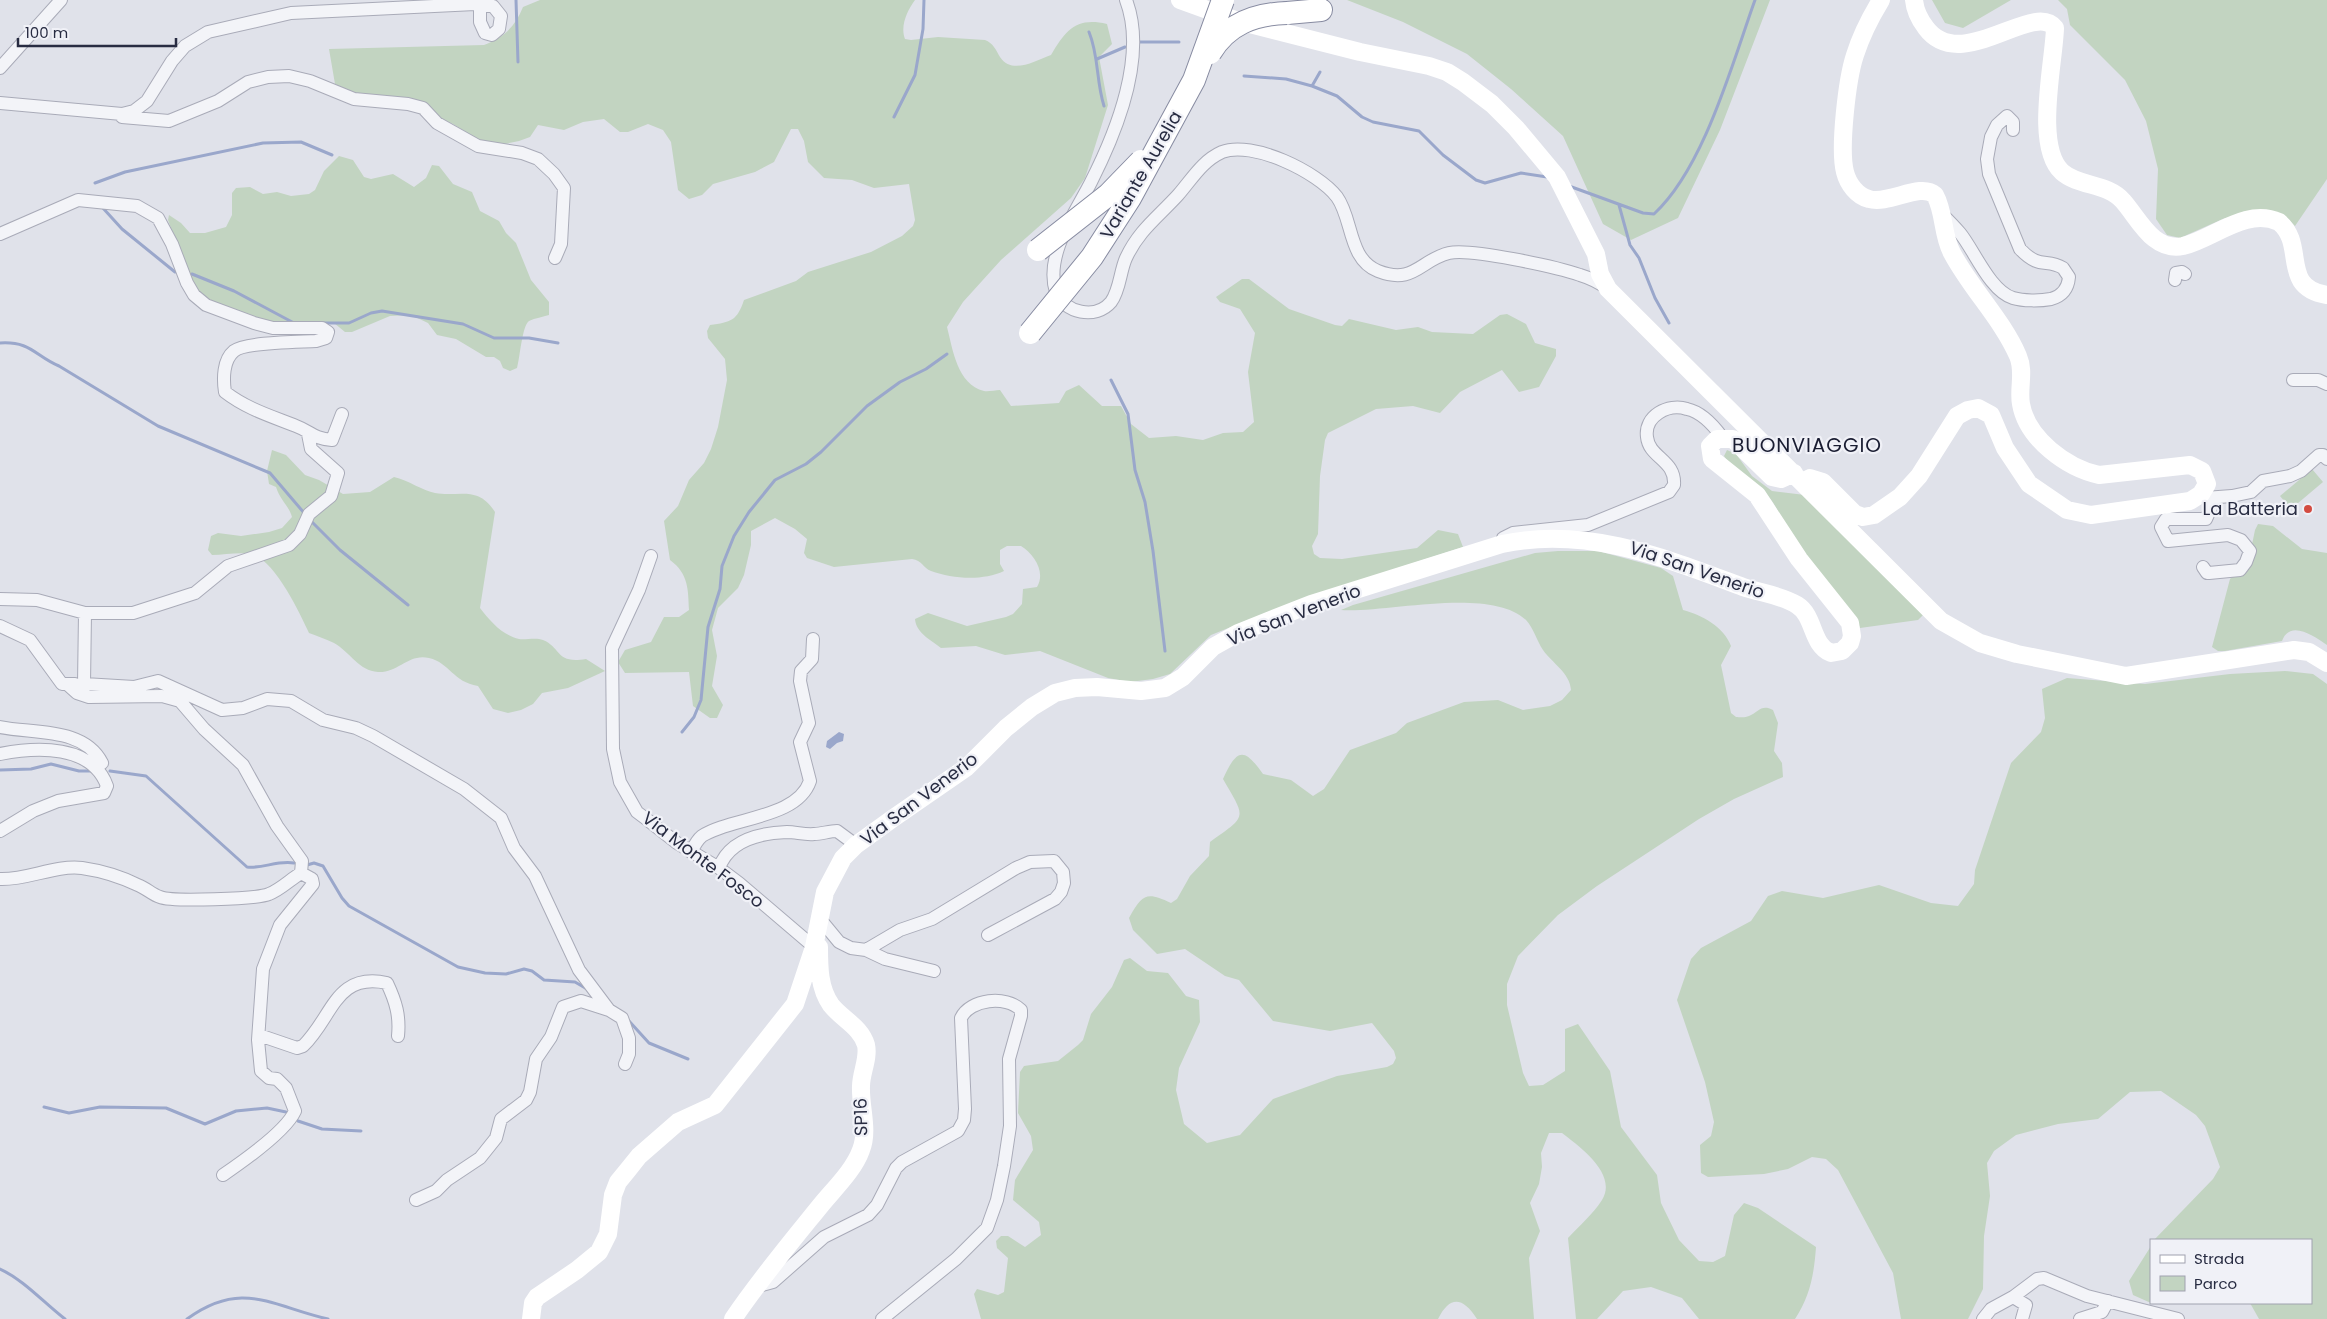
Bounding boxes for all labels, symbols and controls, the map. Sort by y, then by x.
scale bar [18,15,175,47]
text: 100 m [25,22,68,43]
street label: Variante Aurelia [1094,106,1187,243]
district label: BUONVIAGGIO [1732,431,1882,459]
place label: La Batteria [2202,496,2298,521]
marker: La Batteria [2302,503,2314,515]
street label: Via San Venerio [1626,535,1768,604]
street label: Via San Venerio [1223,578,1364,652]
street label: Via San Venerio [855,746,983,851]
street label: Via Monte Fosco [637,805,770,914]
street label: SP16 [848,1098,873,1136]
legend [2150,1239,2312,1304]
text: Strada [2194,1248,2244,1269]
text: Parco [2194,1273,2237,1294]

